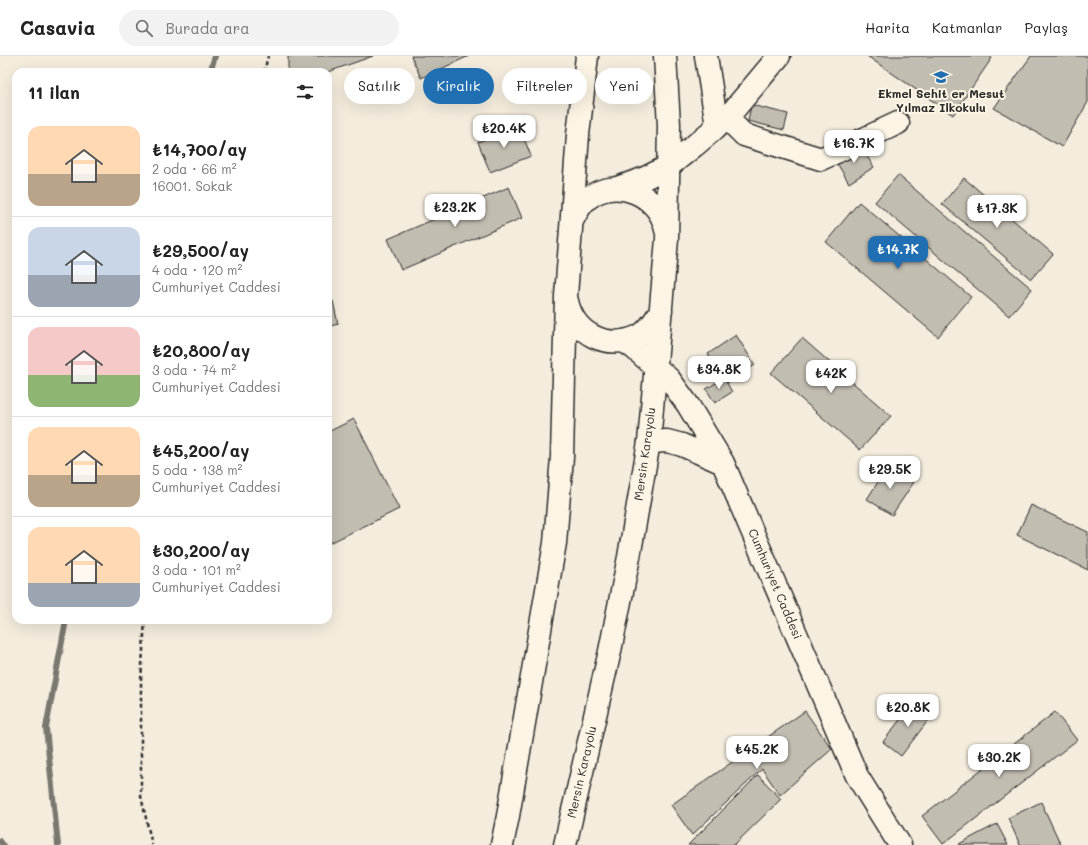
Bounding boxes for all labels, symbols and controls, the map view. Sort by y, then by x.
search box [119,10,399,46]
text: Casavia [20,15,95,40]
icon: search [133,17,155,39]
text: Burada ara [165,18,250,38]
text: Harita [865,18,910,37]
text: Katmanlar [932,18,1002,37]
text: Paylaş [1024,18,1068,37]
chip: Satılık [344,68,415,104]
chip: Kiralık [423,68,494,104]
chip: Filtreler [502,68,587,104]
chip: Yeni [595,68,653,104]
school or university icon: Ekmel Sehit er Mesut Yılmaz Ilkokulu [932,68,950,86]
text: 11 ilan [28,81,80,103]
icon: filters [294,81,316,103]
place label: Ekmel Sehit er Mesut Yılmaz Ilkokulu [878,85,1004,115]
pin: ₺20.4K [471,115,537,149]
text: ₺20.4K [482,119,526,136]
pin: ₺16.7K [821,130,887,164]
text: ₺16.7K [833,134,875,151]
text: ₺14,700/ay [152,138,247,160]
icon: home [60,142,108,190]
text: 2 oda · 66 m² [152,160,237,177]
text: 16001. Sokak [152,177,232,194]
pin: ₺23.2K [422,194,488,228]
pin: ₺17.3K [964,195,1030,229]
text: ₺23.2K [433,198,477,215]
text: ₺17.3K [976,199,1018,216]
pin: ₺14.7K [865,236,931,270]
text: ₺29,500/ay [152,239,249,261]
text: ₺14.7K [877,240,919,257]
icon: home [60,243,108,291]
text: 4 oda · 120 m² [152,261,242,278]
text: Cumhuriyet Caddesi [152,278,281,295]
text: ₺20,800/ay [152,339,250,361]
icon: home [60,343,108,391]
pin: ₺34.8K [686,356,752,390]
text: ₺34.8K [697,360,741,377]
pin: ₺42K [807,360,855,394]
text: 3 oda · 74 m² [152,361,236,378]
text: ₺42K [815,364,847,381]
text: Cumhuriyet Caddesi [152,378,281,395]
street label: Mersin Karayolu [630,406,658,502]
text: ₺45,200/ay [152,439,250,461]
icon: home [60,443,108,491]
pin: ₺29.5K [857,456,923,490]
text: ₺29.5K [868,460,912,477]
text: 5 oda · 138 m² [152,461,243,478]
text: Cumhuriyet Caddesi [152,478,281,495]
street label: Cumhuriyet Caddesi [745,526,806,641]
text: ₺30,200/ay [152,539,250,561]
icon: home [60,543,108,591]
text: 3 oda · 101 m² [152,561,241,578]
text: Cumhuriyet Caddesi [152,578,281,595]
pin: ₺20.8K [875,694,941,728]
text: ₺20.8K [886,698,930,715]
street label: Mersin Karayolu [563,724,599,819]
pin: ₺45.2K [724,736,790,770]
text: ₺45.2K [735,740,779,757]
pin: ₺30.2K [966,744,1032,778]
text: ₺30.2K [977,748,1021,765]

